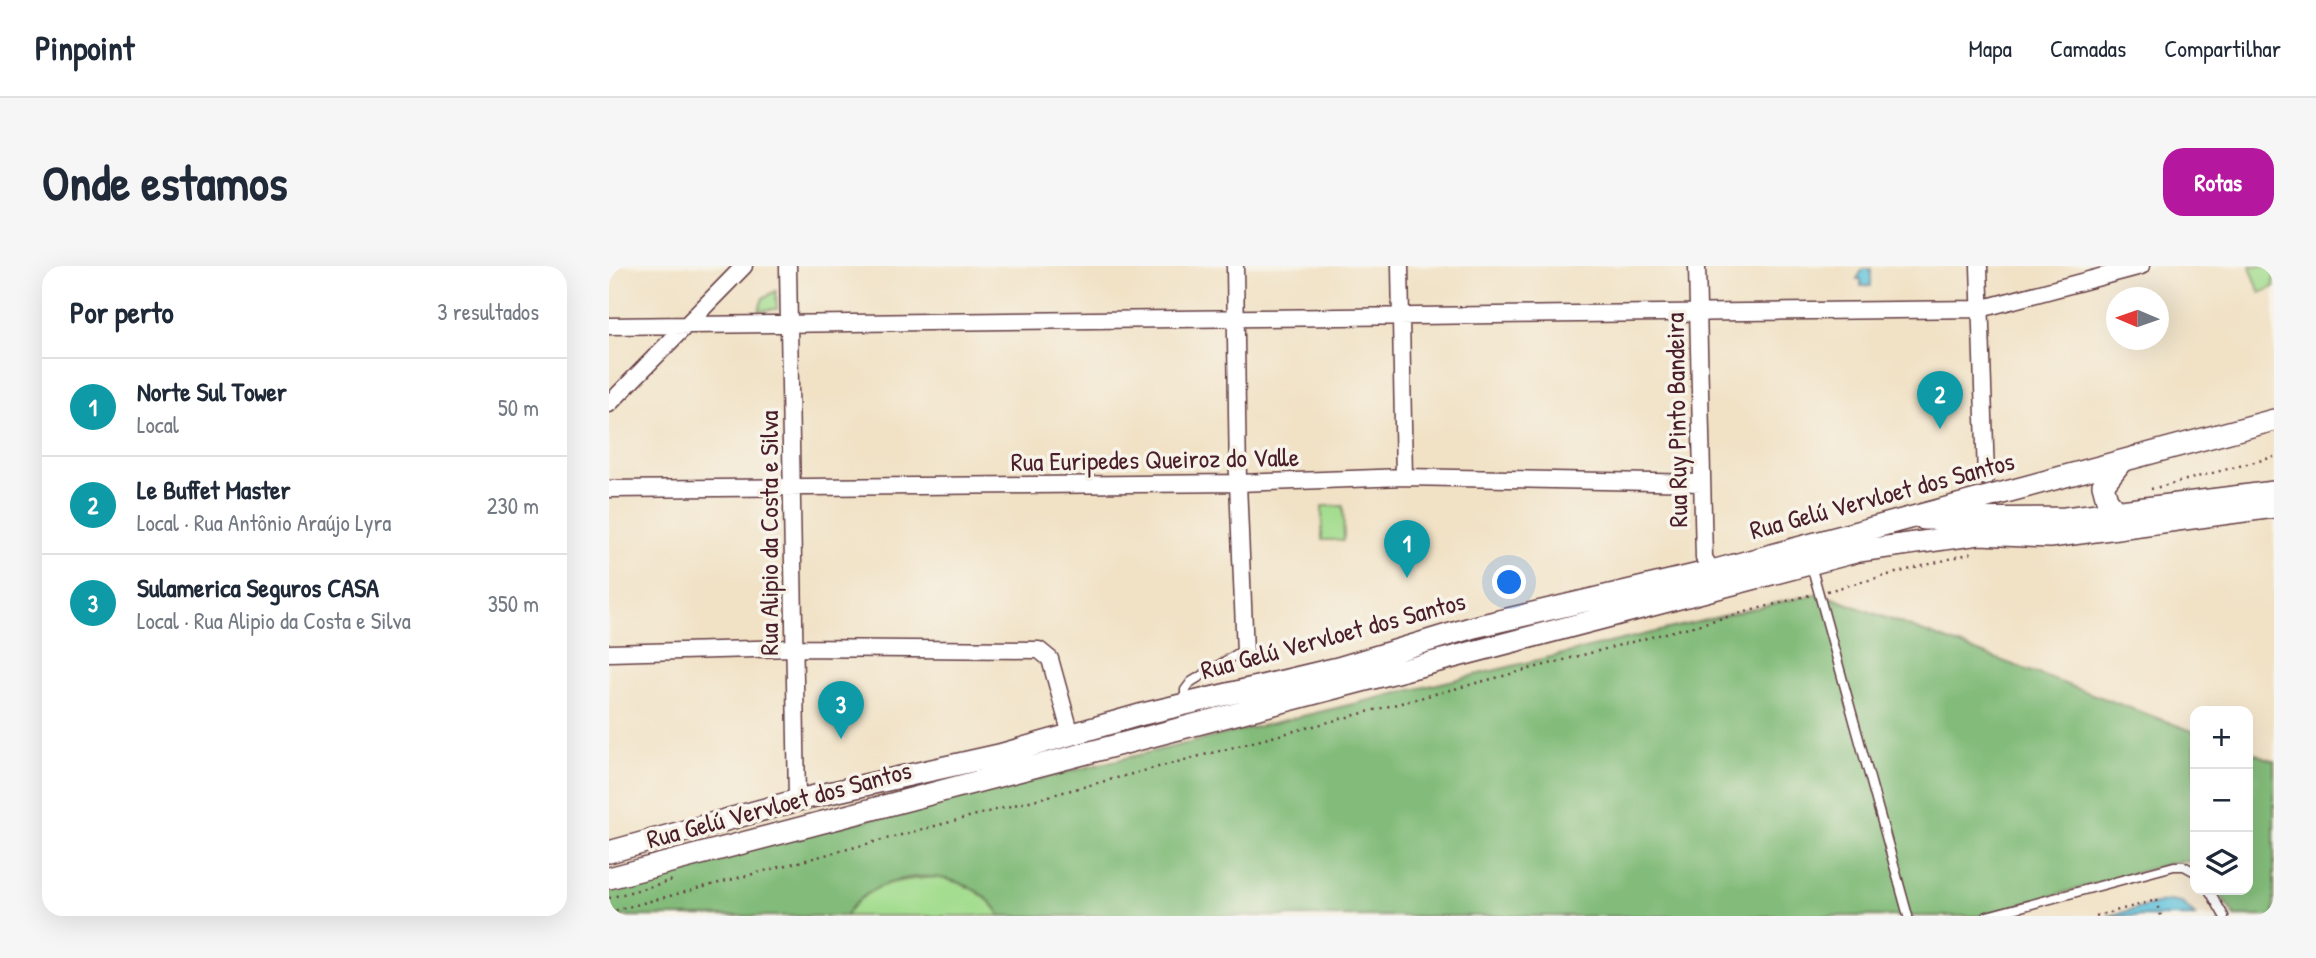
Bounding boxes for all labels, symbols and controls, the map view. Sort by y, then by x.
text: Pinpoint [35,26,134,70]
text: Mapa [1969,32,2012,64]
text: Camadas [2050,32,2126,64]
text: Compartilhar [2164,32,2281,64]
button: Rotas [2163,148,2274,216]
text: Onde estamos [42,149,288,215]
north arrow [2106,287,2169,350]
text: Por perto [70,292,174,332]
text: 3 resultados [437,296,539,327]
street label: Rua Ruy Pinto Bandeira [1657,312,1695,528]
pin: 2 [1917,371,1963,429]
text: Norte Sul Tower [137,374,287,409]
text: 1 [89,392,97,423]
text: 50 m [498,392,539,423]
text: Local [137,409,179,440]
street label: Rua Alipio da Costa e Silva [751,411,786,655]
street label: Rua Euripedes Queiroz do Valle [1011,439,1299,479]
street label: Rua Gelú Vervloet dos Santos [1746,443,2018,547]
text: Le Buffet Master [137,472,290,507]
text: 2 [88,490,98,521]
text: 230 m [487,490,539,521]
text: Local · Rua Antônio Araújo Lyra [137,507,391,538]
pin: 1 [1384,520,1430,578]
your location [1492,565,1526,599]
text: Sulamerica Seguros CASA [137,570,379,605]
street label: Rua Gelú Vervloet dos Santos [1197,583,1469,687]
text: 3 [88,588,98,619]
text: 350 m [488,588,539,619]
text: Local · Rua Alipio da Costa e Silva [137,605,411,636]
pin: 3 [818,681,864,739]
map controls [2190,706,2253,895]
button: + [2190,706,2253,769]
street label: Rua Gelú Vervloet dos Santos [643,752,915,856]
button: − [2190,769,2253,832]
button: layers [2190,832,2253,895]

